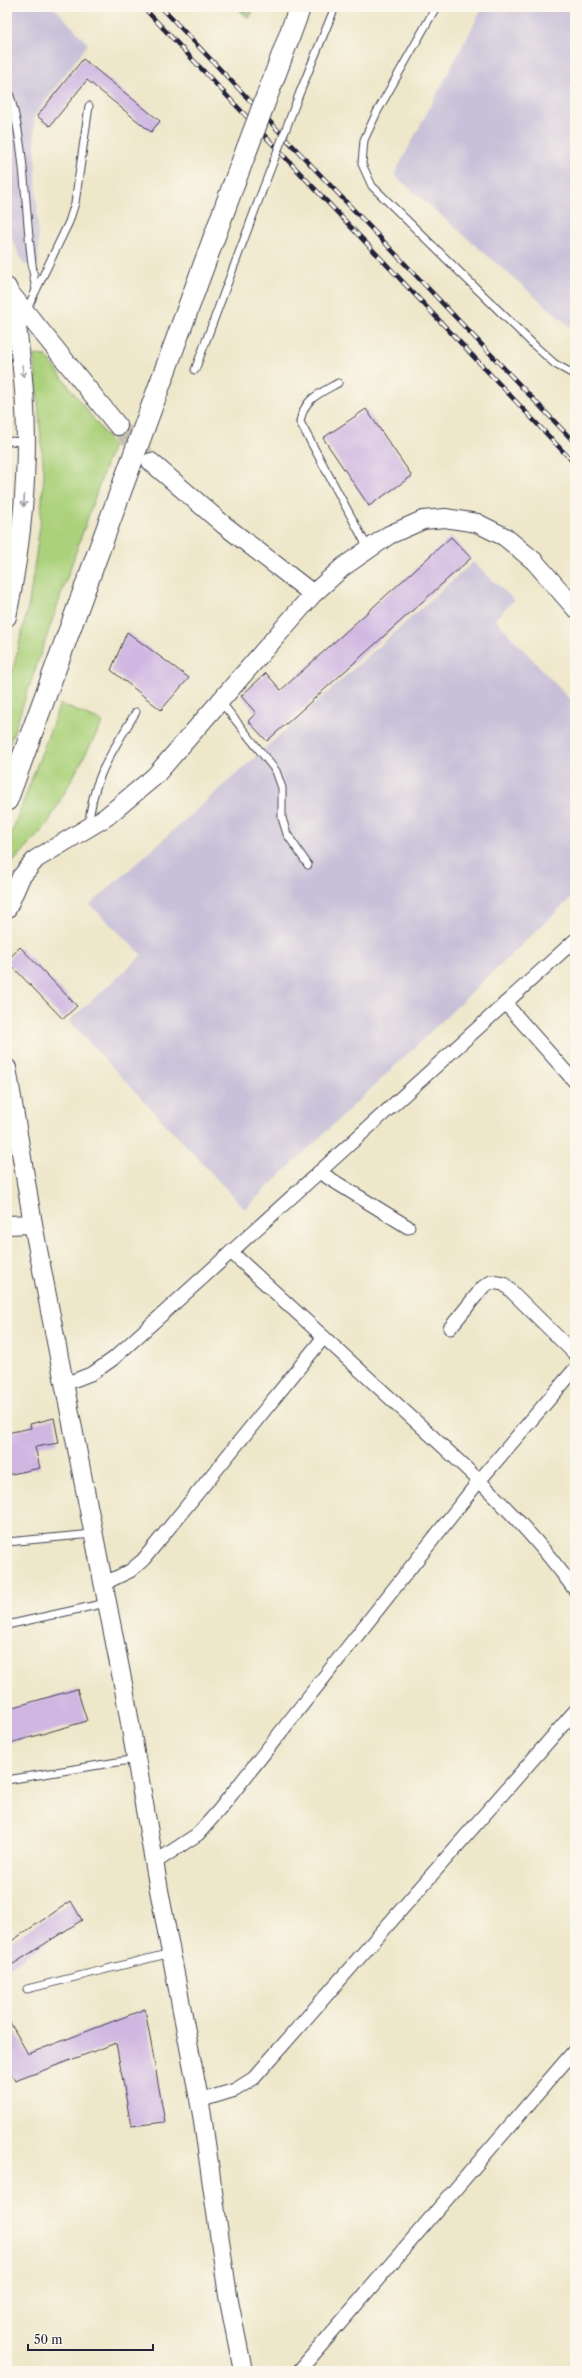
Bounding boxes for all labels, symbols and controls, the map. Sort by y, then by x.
one-way arrow [19,364,27,377]
one-way arrow [20,494,27,507]
scale bar [28,2326,153,2352]
text: 50 m [34,2332,63,2347]

